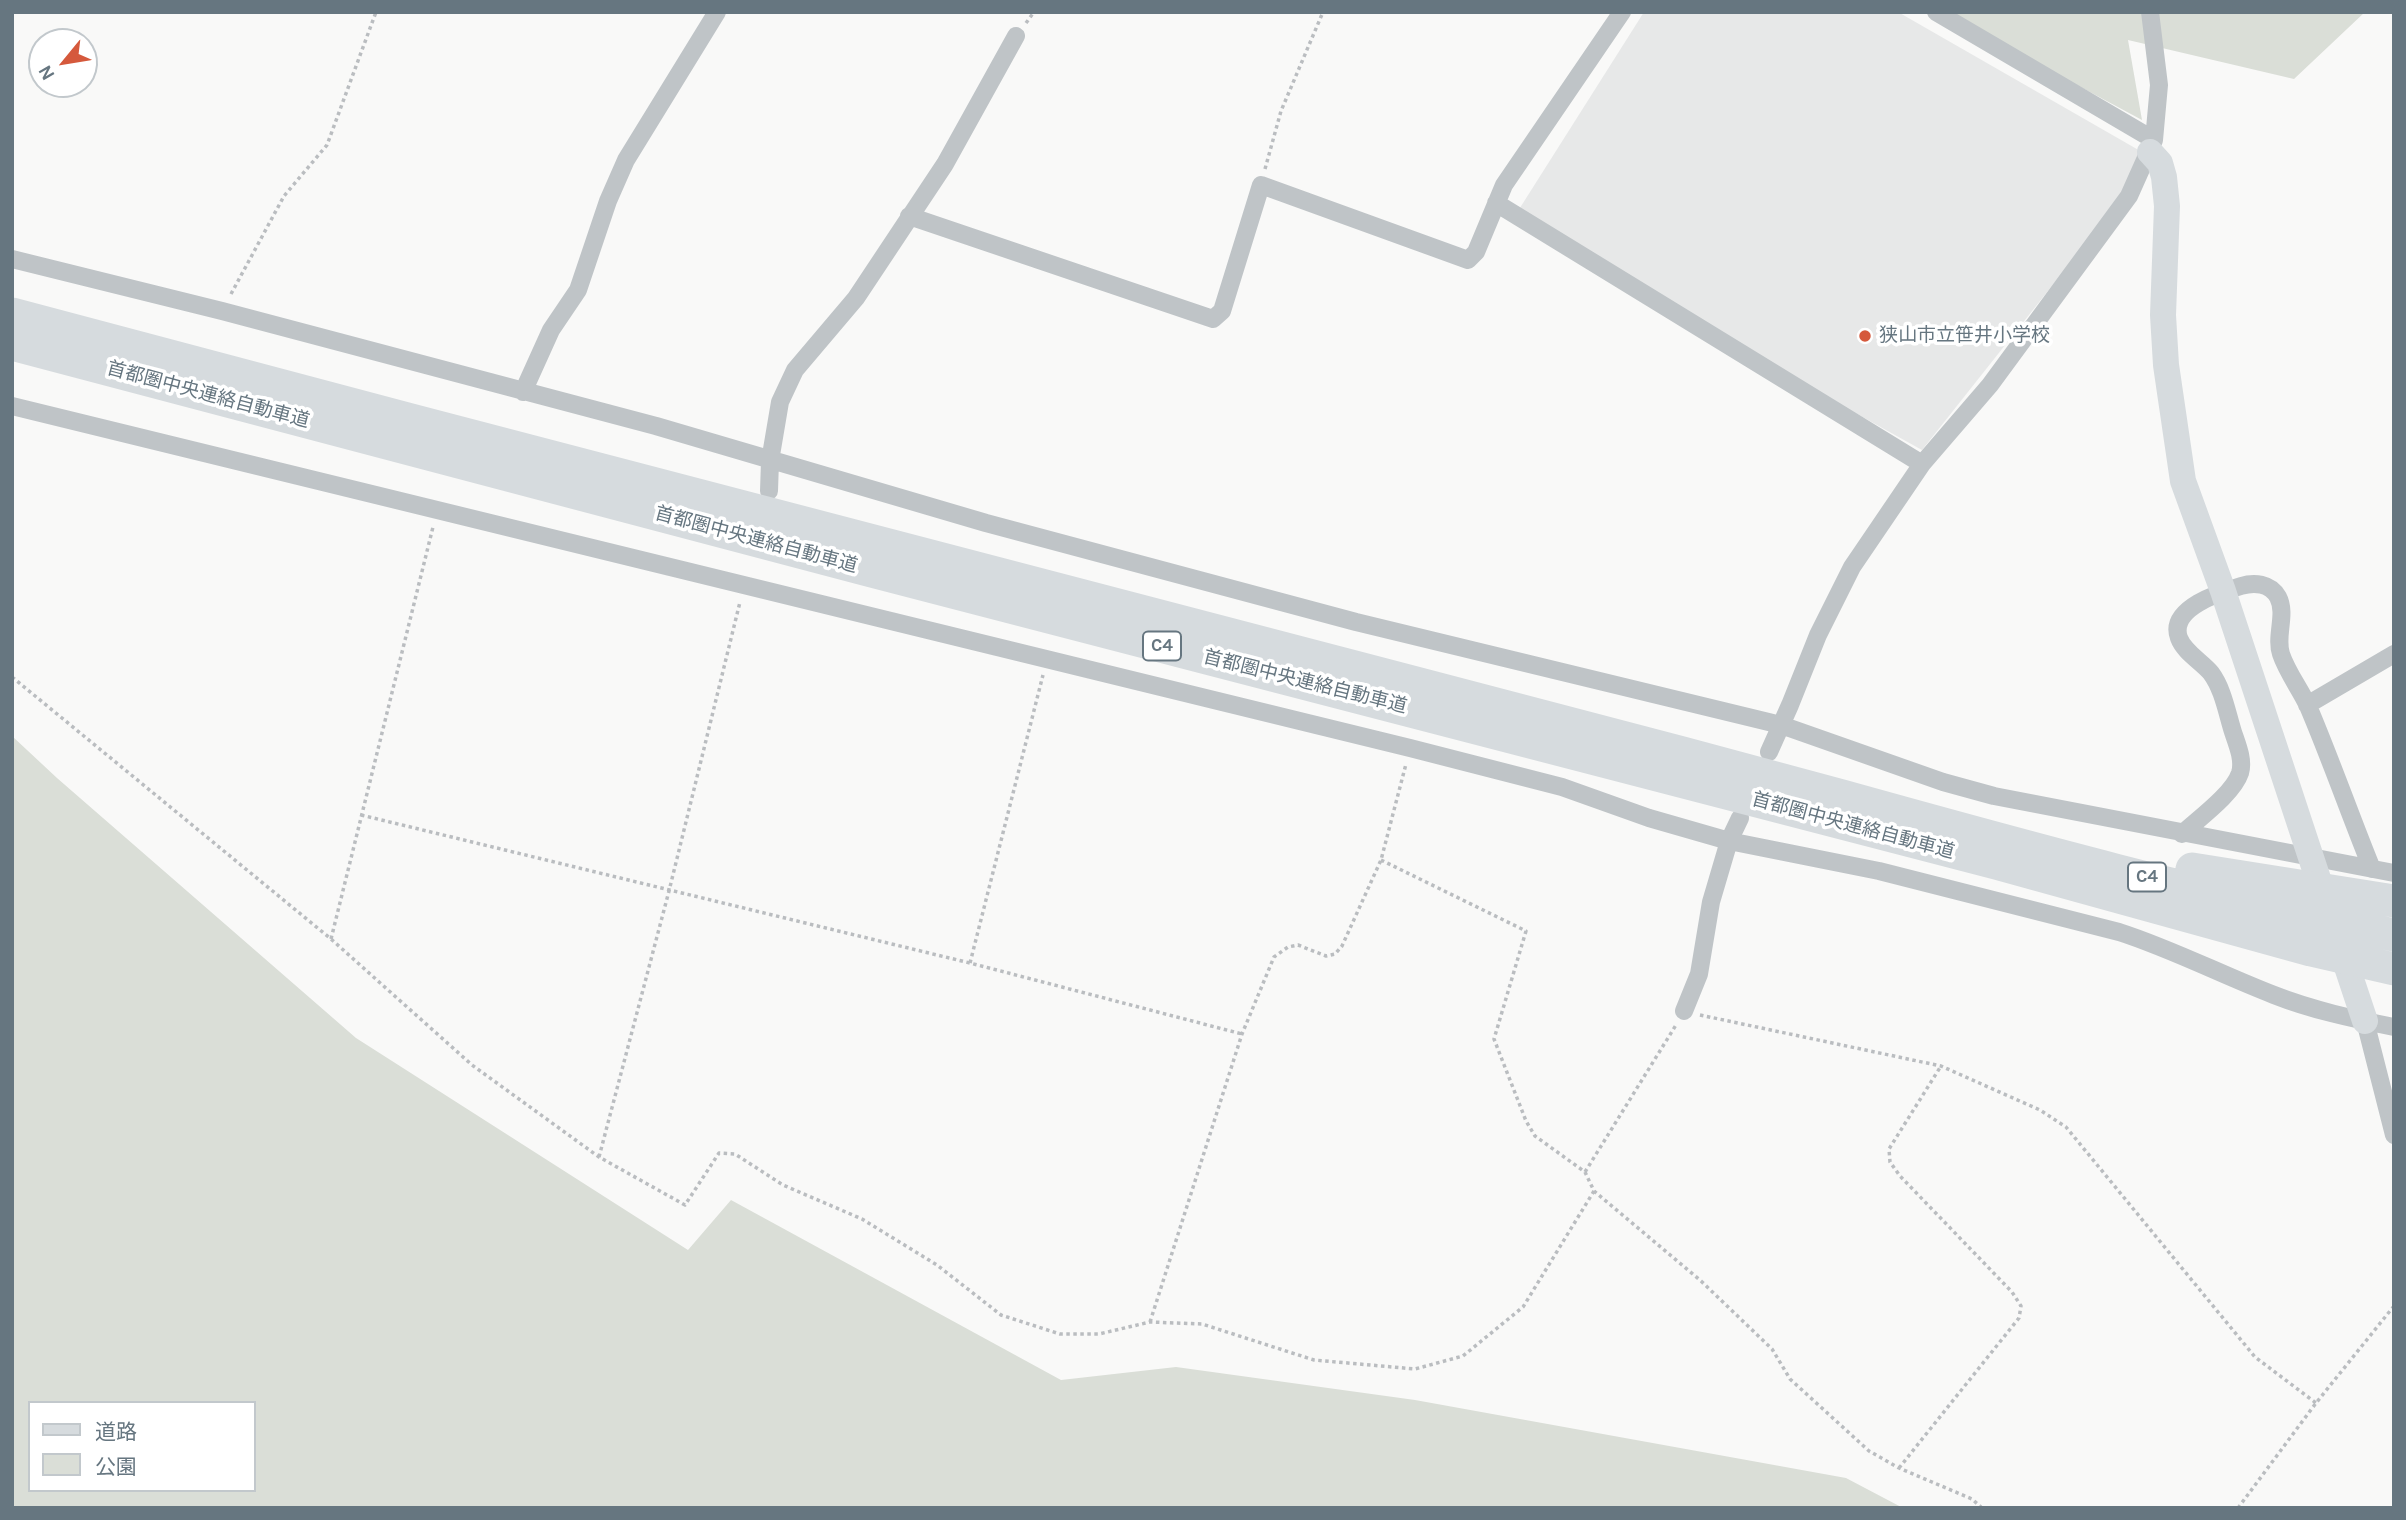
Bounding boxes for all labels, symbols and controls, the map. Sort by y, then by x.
north arrow [28,28,98,98]
text: N [34,61,59,84]
place label: 狭山市立笹井小学校 [1879,325,2050,347]
marker: 狭山市立笹井小学校 [1857,328,1873,344]
street label: 首都圏中央連絡自動車道 [104,357,312,433]
street label: 首都圏中央連絡自動車道 [652,502,860,578]
road number: C4 [1143,632,1181,660]
street label: 首都圏中央連絡自動車道 [1201,646,1409,718]
street label: 首都圏中央連絡自動車道 [1749,788,1957,864]
road number: C4 [2128,862,2166,892]
legend [28,1401,256,1492]
text: 道路 [95,1420,137,1444]
text: 公園 [95,1455,137,1479]

